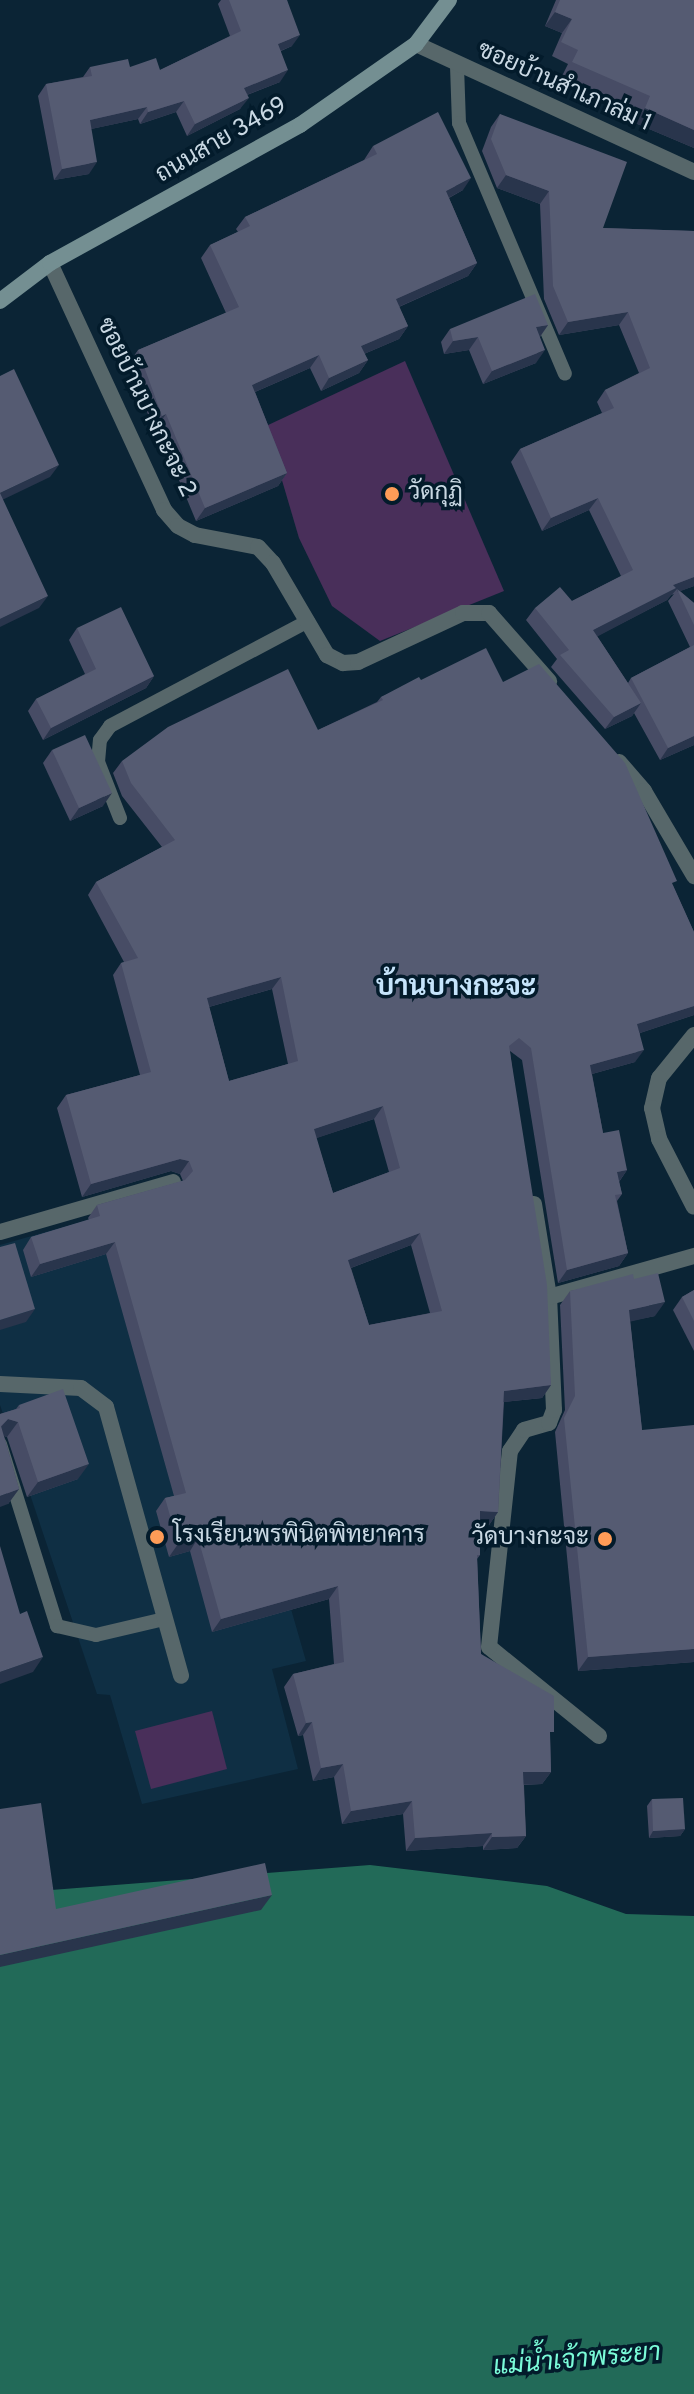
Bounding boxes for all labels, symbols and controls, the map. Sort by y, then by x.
street label: ซอยบ้านสำเภาล่ม 1 [472,37,656,139]
street label: ถนนสาย 3469 [151,92,293,190]
street label: ซอยบ้านบางกะจะ 2 [89,314,201,502]
place label: วัดกุฏิ [408,480,463,508]
marker: วัดกุฏิ [383,485,401,503]
district label: บ้านบางกะจะ [376,971,536,1005]
place label: โรงเรียนพรพินิตพิทยาคาร [173,1523,425,1551]
place label: วัดบางกะจะ [472,1525,589,1553]
marker: โรงเรียนพรพินิตพิทยาคาร [148,1528,166,1546]
marker: วัดบางกะจะ [596,1530,614,1548]
water label: แม่น้ำเจ้าพระยา [492,2338,662,2384]

